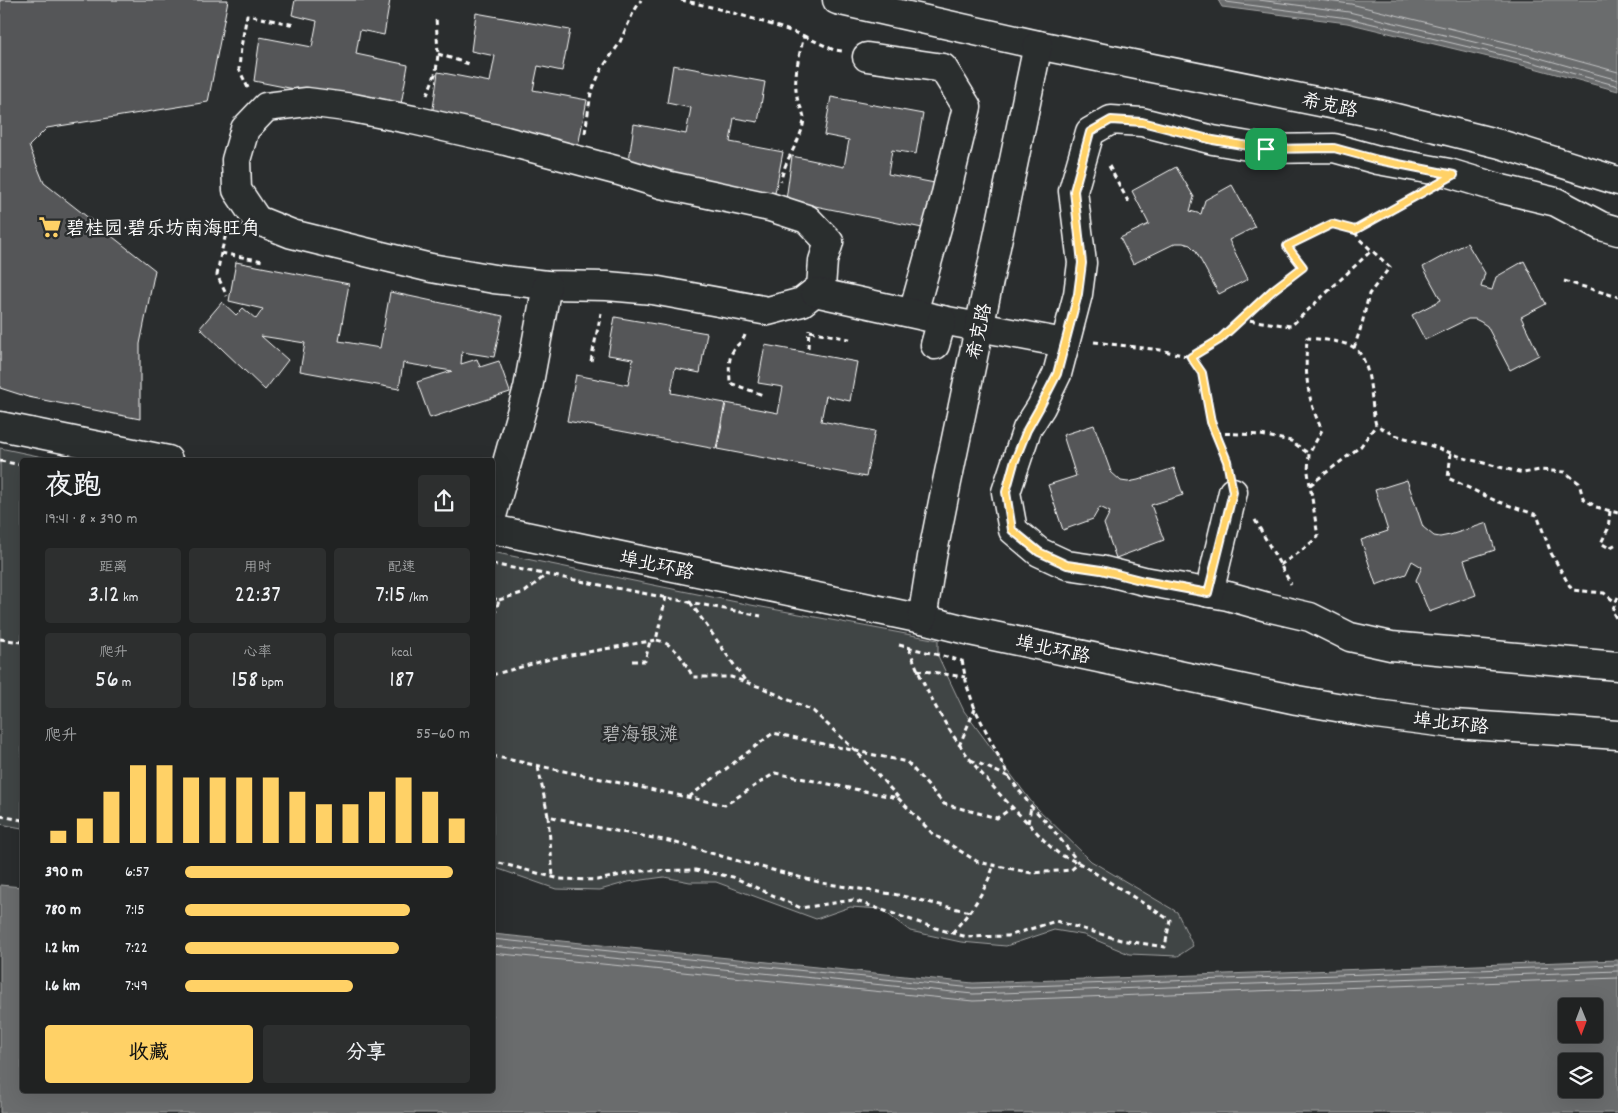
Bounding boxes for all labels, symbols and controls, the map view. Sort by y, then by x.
street label: 希克路 [1299,88,1360,127]
pin [1245,128,1287,170]
icon: arrive [1252,135,1280,163]
supermarket icon: 碧桂园·碧乐坊南海旺角 [37,214,63,240]
place label: 碧桂园·碧乐坊南海旺角 [66,217,260,244]
street label: 希克路 [962,301,1001,362]
text: 夜跑 [45,469,101,509]
button: share [418,475,470,527]
text: 19:41 · 8 × 390 m [45,508,137,531]
street label: 埠北环路 [616,546,696,589]
text: 距离 [99,558,127,578]
text: 用时 [243,558,271,578]
text: 配速 [388,558,416,578]
text: 3.12 [88,578,120,614]
text: 22:37 [234,578,281,614]
text: 7:15 [375,578,406,614]
text: km [120,588,138,608]
text: /km [406,588,428,608]
street label: 埠北环路 [1012,630,1092,673]
text: 爬升 [99,643,127,663]
text: 心率 [243,643,271,663]
text: kcal [391,643,412,663]
text: 56 [95,663,119,699]
text: 158 [231,663,258,699]
text: 187 [389,663,414,699]
text: m [119,673,131,693]
text: bpm [258,673,284,693]
street label: 埠北环路 [1411,708,1490,743]
text: 55–60 m [416,723,470,746]
park label: 碧海银滩 [602,723,678,750]
text: 爬升 [45,725,77,748]
text: 390 m [45,861,83,884]
text: 6:57 [125,861,149,884]
text: 780 m [45,899,81,922]
text: 7:15 [125,899,145,922]
text: 1.2 km [45,937,79,960]
text: 7:22 [125,937,148,960]
text: 1.6 km [45,975,80,998]
text: 7:49 [125,975,148,998]
north arrow [1558,998,1602,1042]
map controls [1558,998,1603,1098]
button: 收藏 [45,1025,253,1083]
button: 分享 [263,1025,470,1083]
button: layers [1558,1053,1603,1098]

